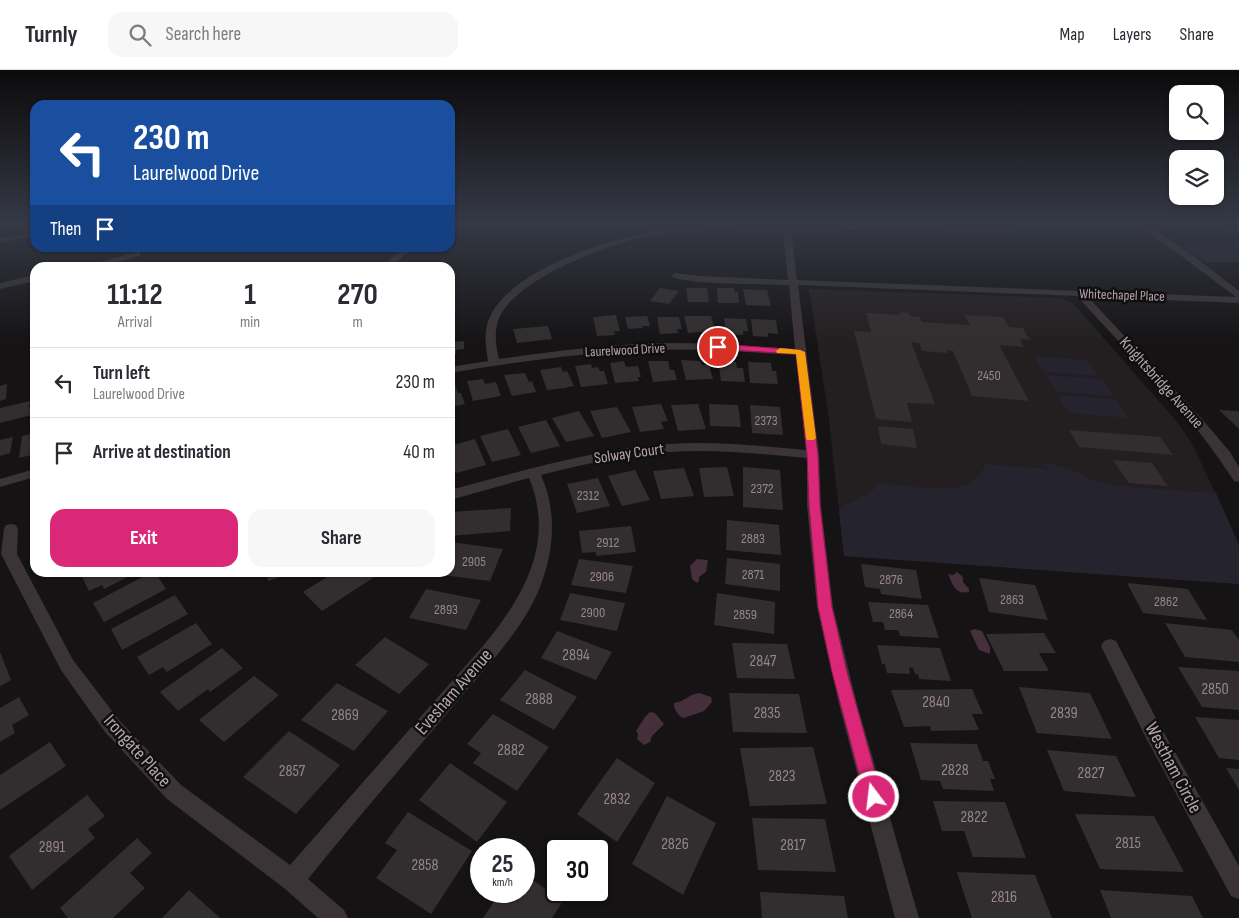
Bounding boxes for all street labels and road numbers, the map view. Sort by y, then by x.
street label: Whitechapel Place [1079,285,1165,305]
street label: Knightsbridge Avenue [1115,333,1207,433]
street label: Laurelwood Drive [584,339,666,361]
street label: Solway Court [593,440,665,468]
street label: Evesham Avenue [410,644,498,740]
street label: Irongate Place [98,710,176,792]
street label: Westham Circle [1139,719,1207,817]

